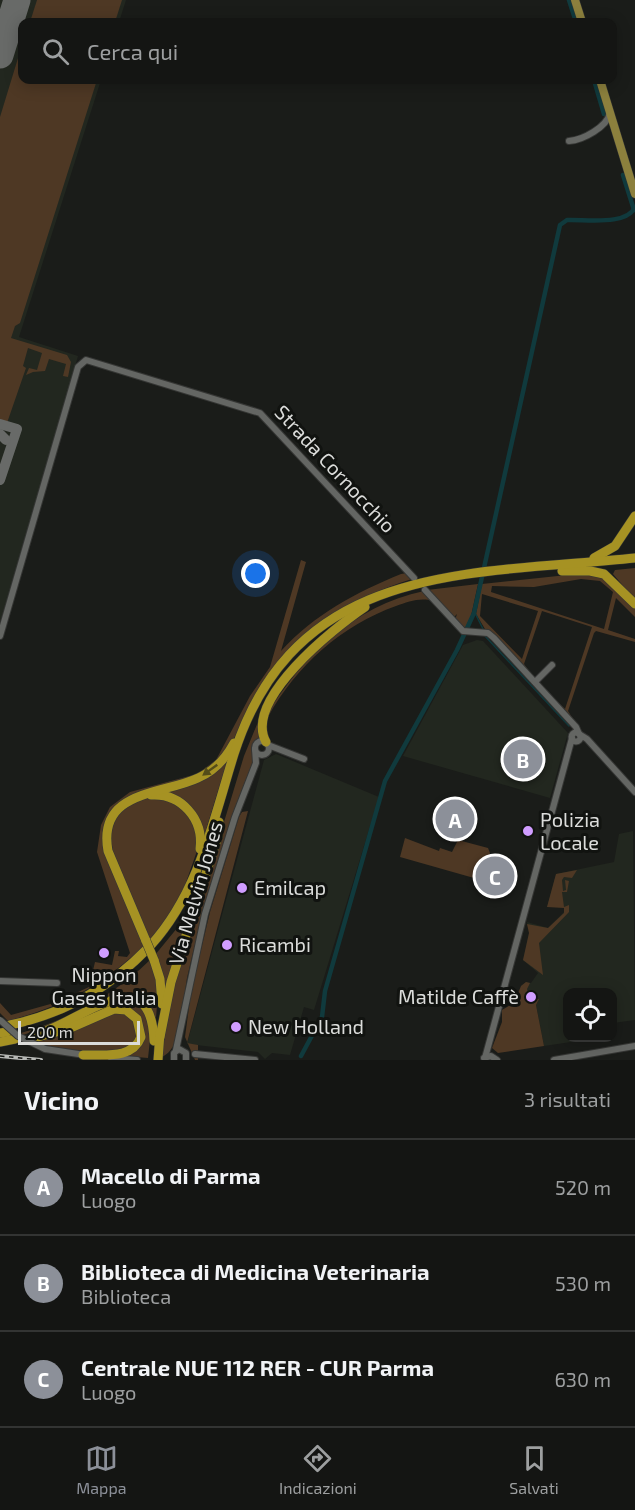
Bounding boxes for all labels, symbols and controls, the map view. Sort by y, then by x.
search box [18,18,617,84]
icon: search [39,35,72,68]
text: Cerca qui [87,38,178,64]
street label: Strada Cornocchio [270,400,401,537]
your location [241,559,270,588]
pin: B [504,736,542,782]
one-way arrow [202,764,217,776]
pin: A [436,796,474,842]
place label: Polizia Locale [540,807,600,854]
street label: Via Melvin Jones [163,818,227,967]
marker: Polizia Locale [521,824,535,838]
pin: C [476,854,514,898]
place label: Emilcap [254,875,326,899]
marker: Emilcap [235,881,249,895]
place label: Ricambi [239,932,311,956]
marker: Ricambi [220,938,234,952]
marker: Nippon Gases Italia [97,946,111,960]
place label: Nippon Gases Italia [52,962,156,1009]
place label: Matilde Caffè [398,984,519,1008]
map controls [563,988,617,1042]
button: locate [563,988,617,1042]
marker: Matilde Caffè [524,990,538,1004]
place label: New Holland [248,1014,364,1038]
scale bar [18,1018,140,1046]
marker: New Holland [229,1020,243,1034]
text: 200 m [27,1022,73,1041]
text: Vicino [24,1084,99,1115]
text: 3 risultati [524,1087,611,1111]
text: Macello di Parma [81,1162,261,1188]
text: A [37,1175,50,1199]
text: 520 m [555,1175,611,1199]
text: Luogo [81,1188,136,1212]
text: Biblioteca di Medicina Veterinaria [81,1258,430,1284]
text: B [37,1271,50,1295]
text: 530 m [555,1271,611,1295]
text: Biblioteca [81,1284,171,1308]
text: Centrale NUE 112 RER - CUR Parma [81,1354,434,1380]
text: C [38,1367,49,1391]
text: 630 m [554,1367,611,1391]
text: Luogo [81,1380,136,1404]
tab: Mappa [76,1442,126,1497]
tab: Indicazioni [279,1442,357,1497]
tab: Salvati [509,1442,559,1497]

